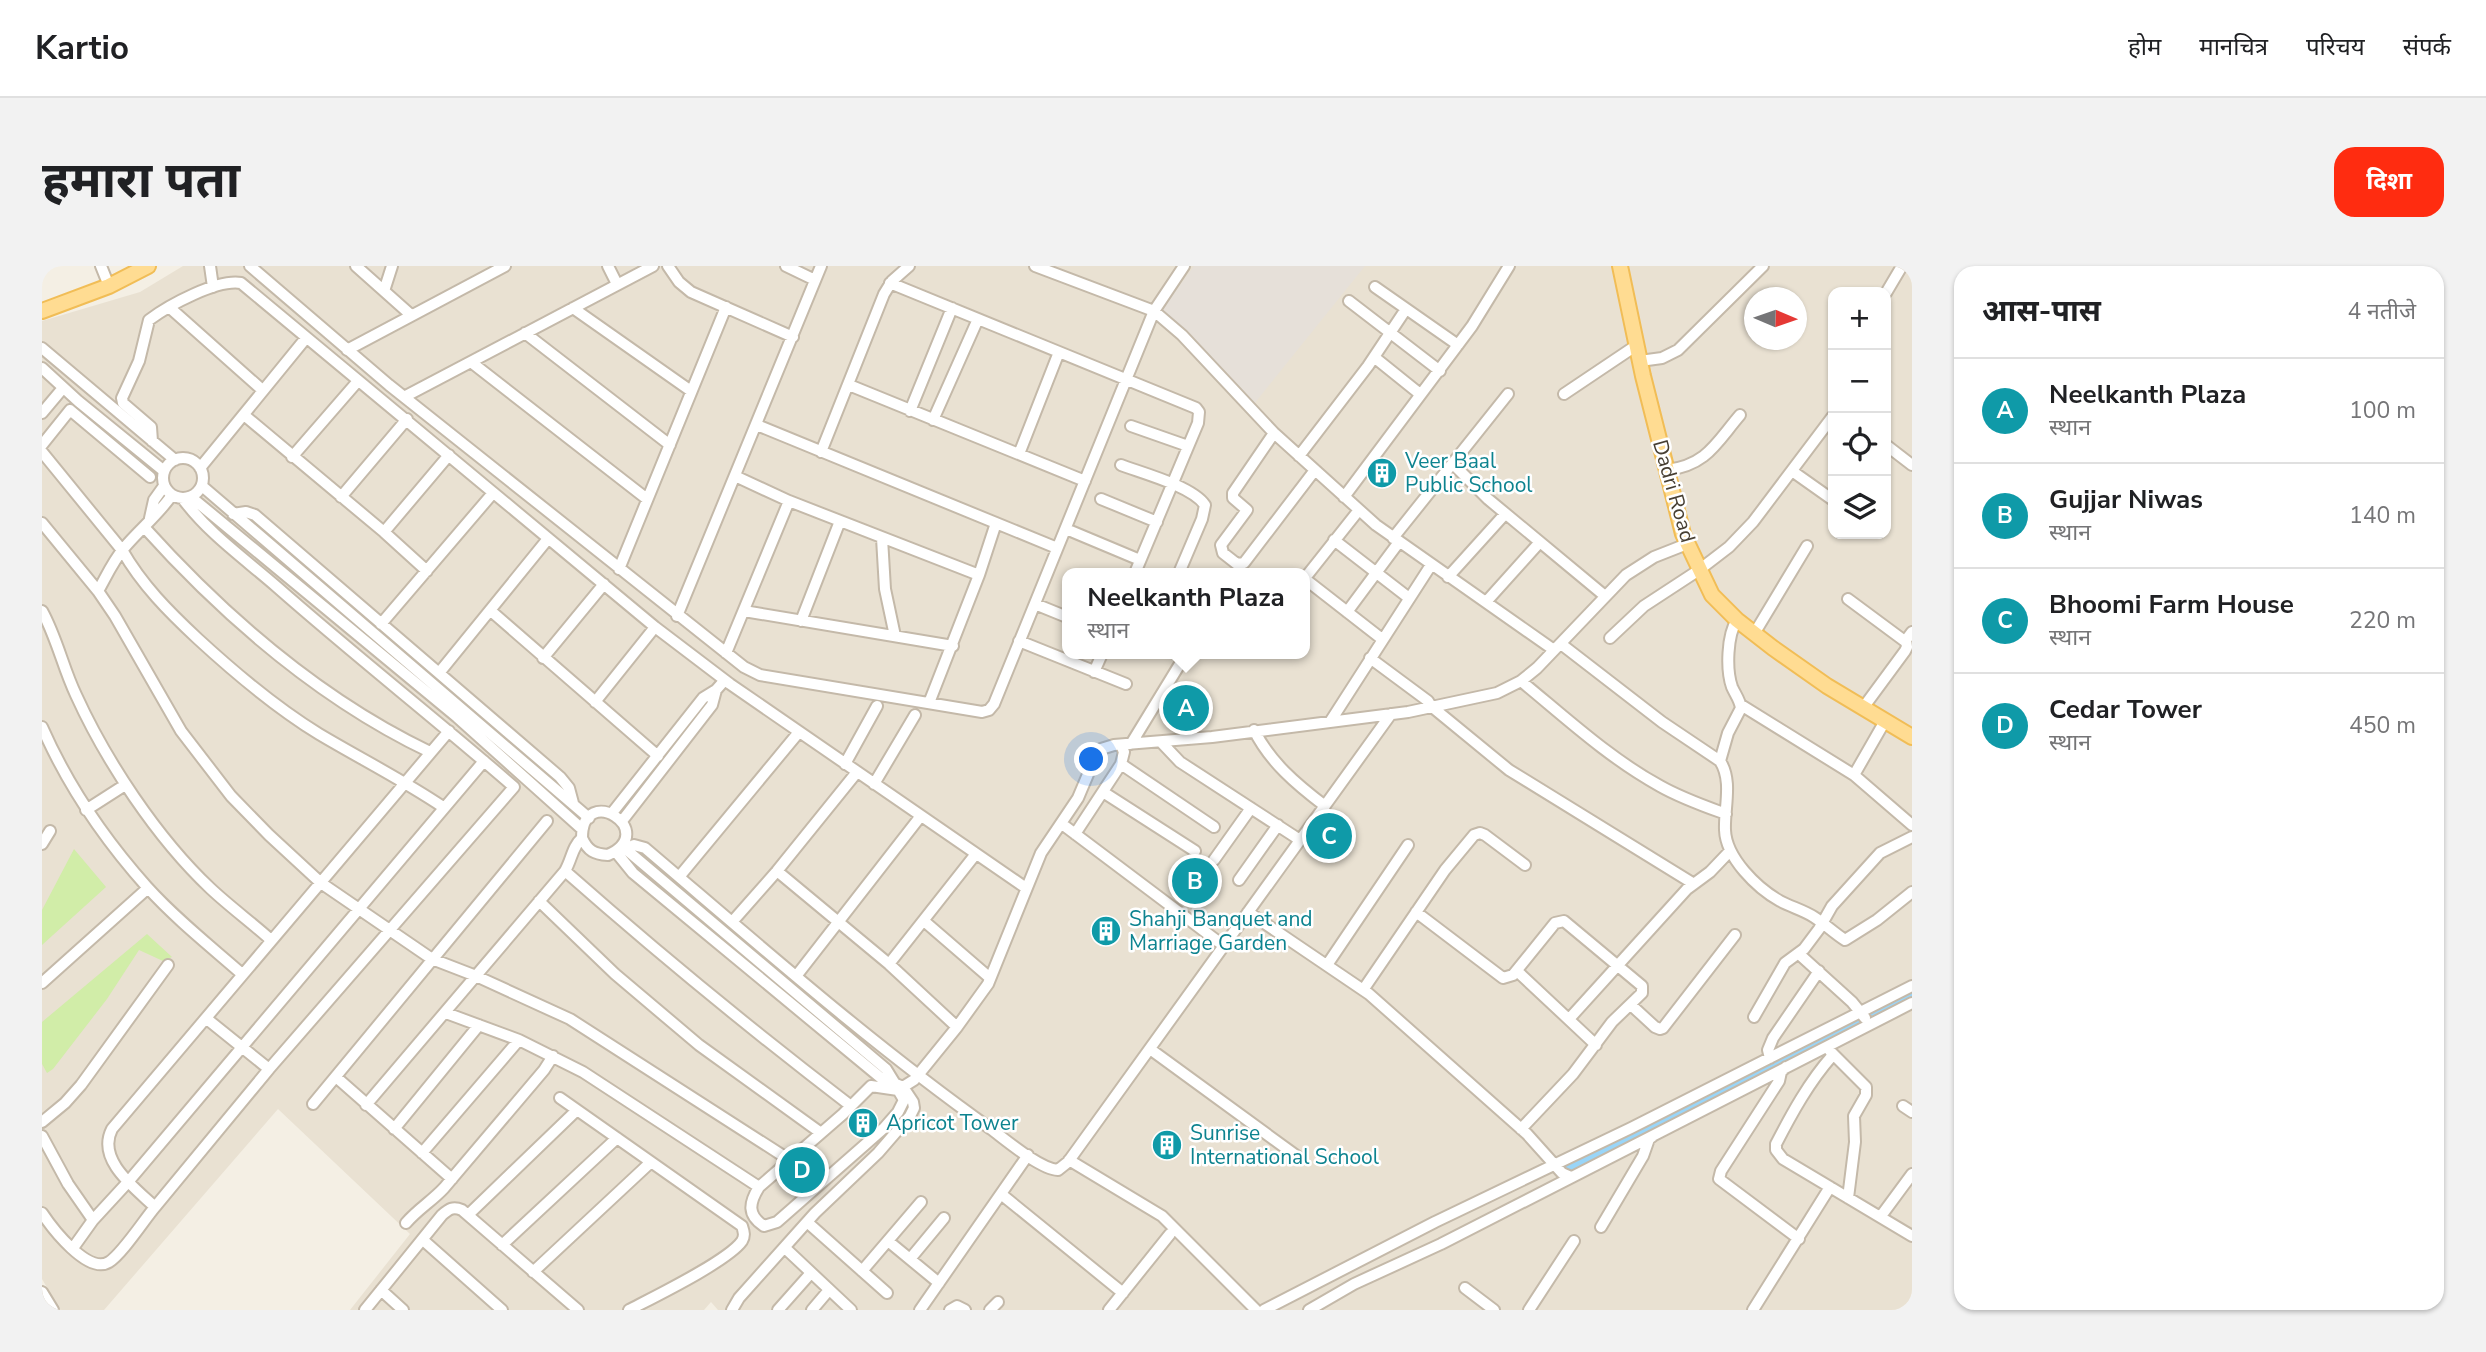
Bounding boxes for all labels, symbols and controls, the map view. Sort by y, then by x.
text: Kartio [35,26,129,71]
text: होम [2128,31,2161,63]
text: मानचित्र [2199,31,2268,63]
text: परिचय [2306,31,2365,63]
text: संपर्क [2403,31,2451,63]
text: हमारा पता [42,147,240,214]
button: दिशा [2334,147,2444,217]
north arrow [1744,287,1807,350]
map controls [1828,287,1891,539]
button: + [1828,287,1891,350]
text: आस-पास [1982,291,2101,332]
text: 4 नतीजे [2347,296,2416,327]
button: − [1828,350,1891,413]
text: Neelkanth Plaza [2049,377,2246,412]
text: A [1996,395,2014,426]
text: 100 m [2349,395,2416,426]
text: स्थान [2049,412,2091,443]
button: locate [1828,413,1891,476]
street label: Dadri Road [1646,436,1702,546]
place label: Veer Baal Public School [1404,447,1533,499]
building icon: Veer Baal Public School [1365,456,1399,490]
button: layers [1828,476,1891,539]
text: Gujjar Niwas [2049,482,2203,517]
text: B [1997,500,2013,531]
text: 140 m [2349,500,2416,531]
text: स्थान [2049,517,2091,548]
popup [1062,568,1310,659]
text: Neelkanth Plaza [1087,580,1285,615]
text: Bhoomi Farm House [2049,587,2294,622]
text: C [1997,605,2013,636]
text: 220 m [2349,605,2416,636]
text: स्थान [1087,615,1129,646]
text: स्थान [2049,622,2091,653]
pin: A [1163,682,1209,734]
text: Cedar Tower [2049,692,2202,727]
text: D [1996,710,2014,741]
text: 450 m [2349,710,2416,741]
text: स्थान [2049,727,2091,758]
your location [1074,742,1108,776]
pin: C [1306,810,1352,862]
pin: B [1172,855,1218,907]
place label: Shahji Banquet and Marriage Garden [1129,905,1313,957]
building icon: Shahji Banquet and Marriage Garden [1089,914,1123,948]
building icon: Apricot Tower [846,1106,880,1140]
place label: Apricot Tower [886,1109,1019,1137]
place label: Sunrise International School [1190,1119,1380,1171]
building icon: Sunrise International School [1150,1128,1184,1162]
pin: D [779,1144,825,1196]

